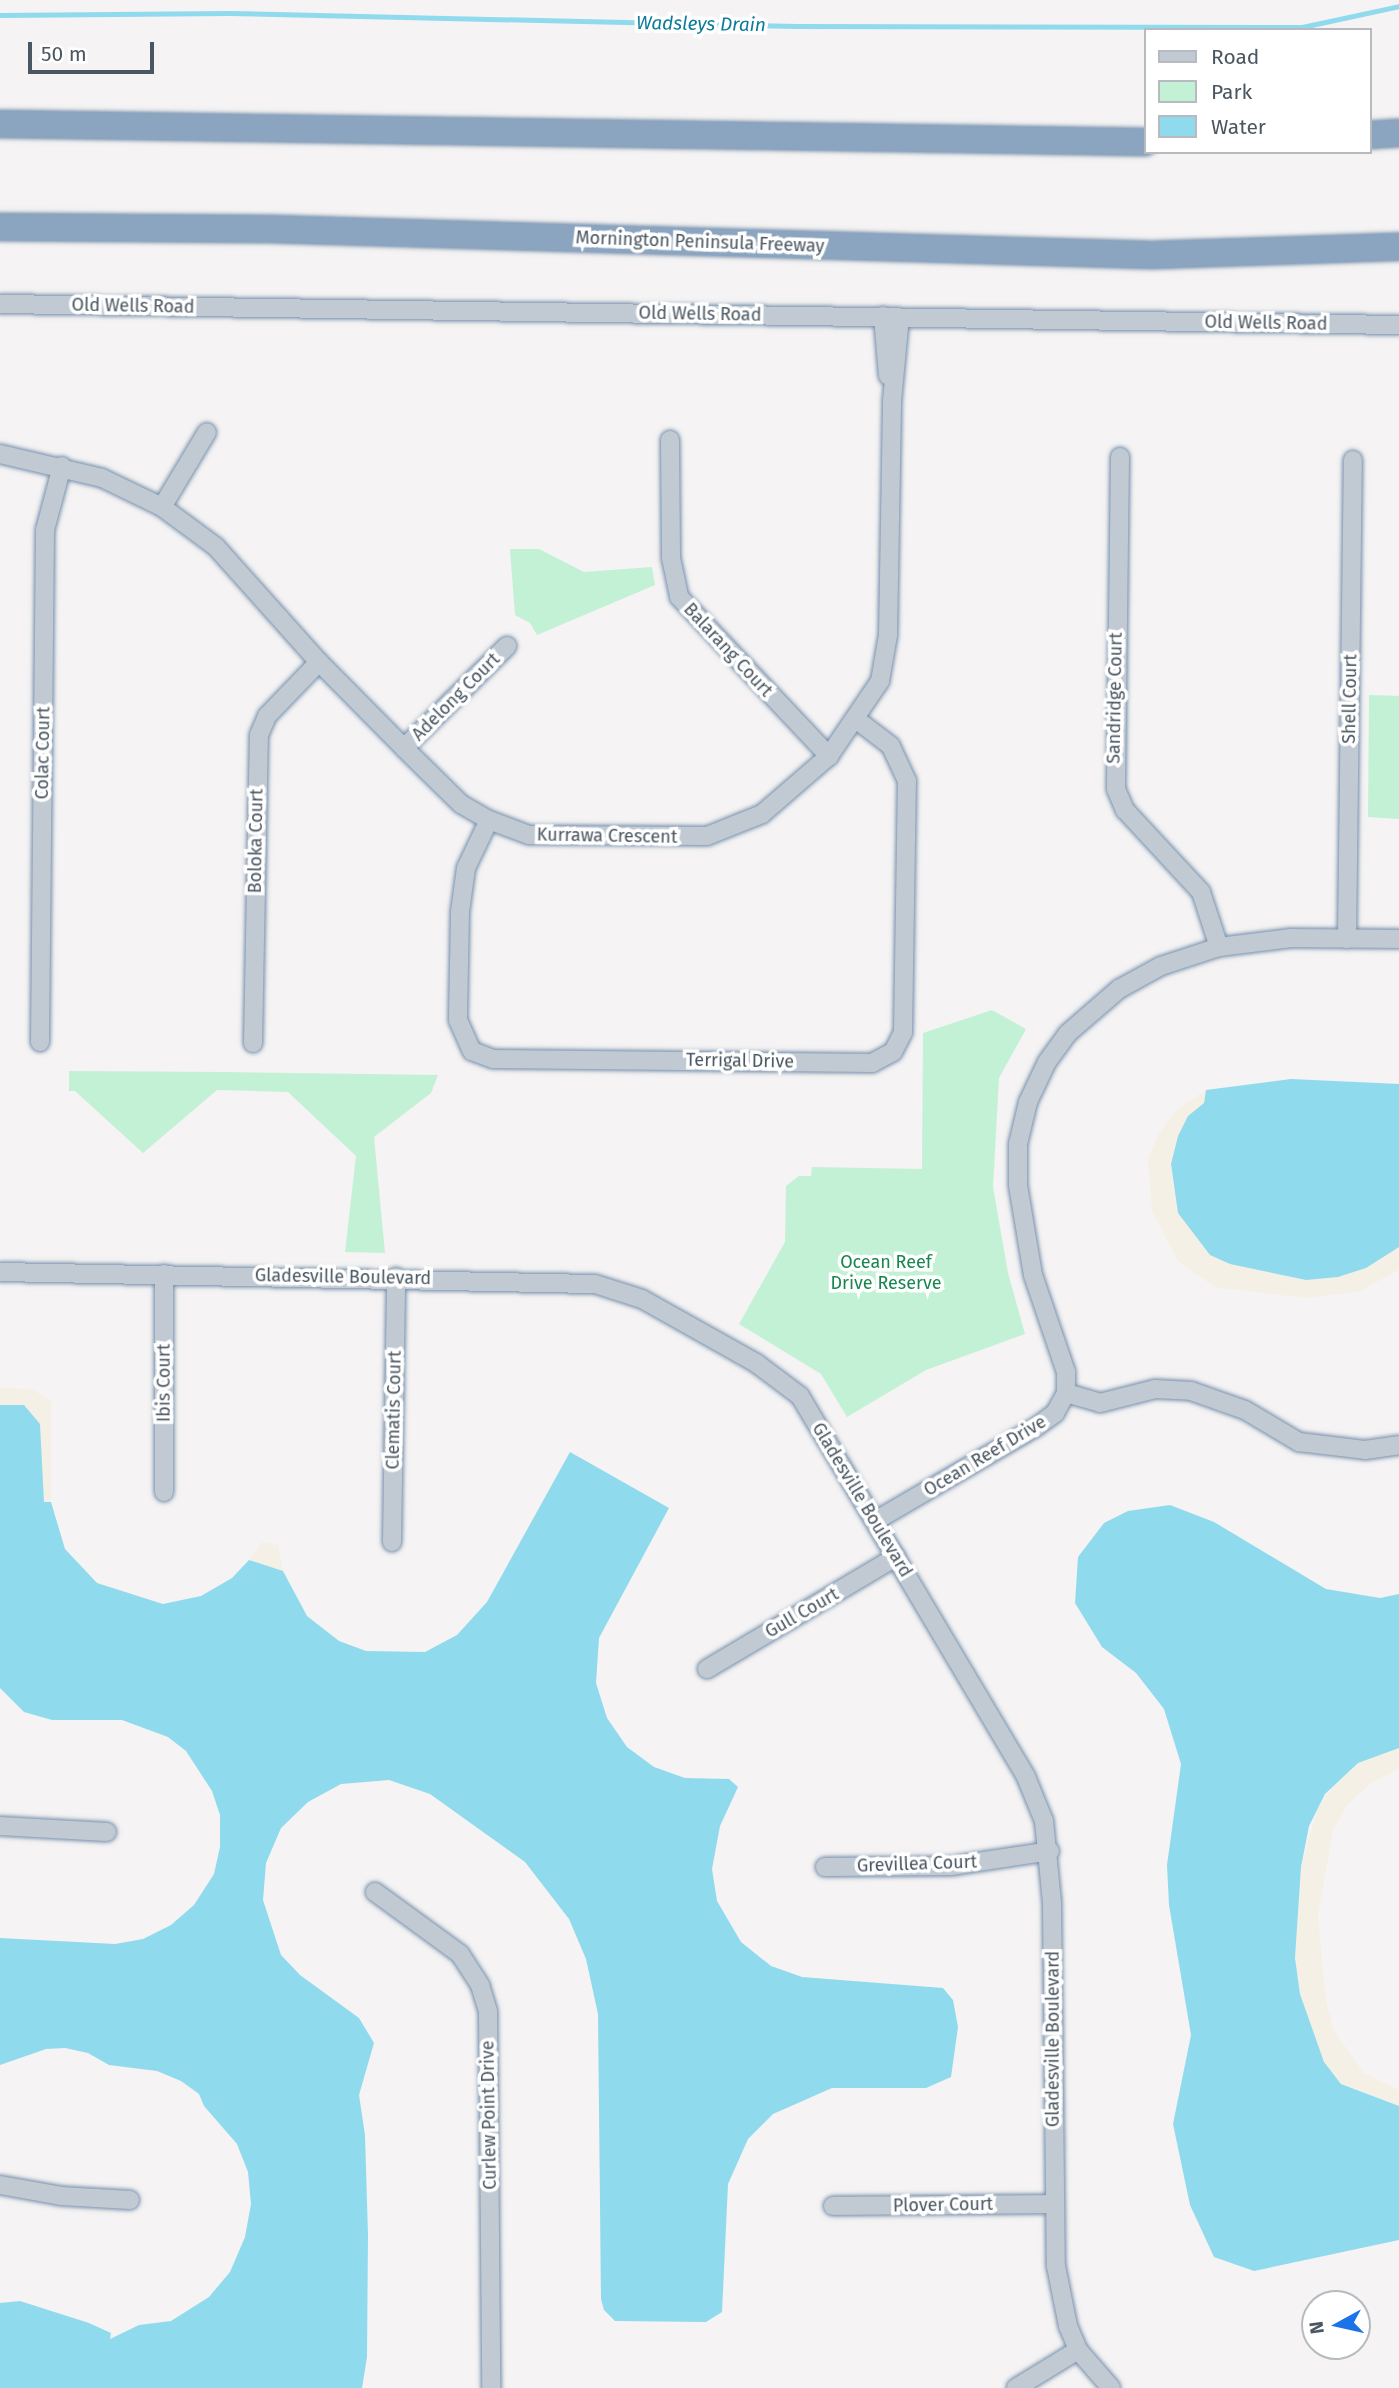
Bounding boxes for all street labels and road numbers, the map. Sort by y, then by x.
street label: Mornington Peninsula Freeway [575,227,825,257]
street label: Old Wells Road [71,294,195,318]
street label: Old Wells Road [638,302,762,326]
street label: Old Wells Road [1204,311,1328,335]
street label: Balarang Court [679,599,777,701]
street label: Sandridge Court [1103,632,1127,764]
street label: Adelong Court [408,649,504,745]
street label: Shell Court [1338,654,1362,744]
street label: Colac Court [31,706,55,800]
street label: Boloka Court [244,788,268,894]
street label: Kurrawa Crescent [536,824,678,848]
street label: Terrigal Drive [686,1049,794,1073]
street label: Gladesville Boulevard [255,1265,431,1289]
street label: Ibis Court [153,1344,175,1422]
street label: Clematis Court [382,1350,406,1470]
street label: Ocean Reef Drive [920,1411,1050,1501]
street label: Gladesville Boulevard [807,1419,917,1581]
street label: Gull Court [761,1583,843,1643]
street label: Grevillea Court [857,1851,977,1877]
street label: Gladesville Boulevard [1042,1951,1064,2127]
street label: Curlew Point Drive [477,2040,501,2190]
street label: Plover Court [893,2193,993,2217]

